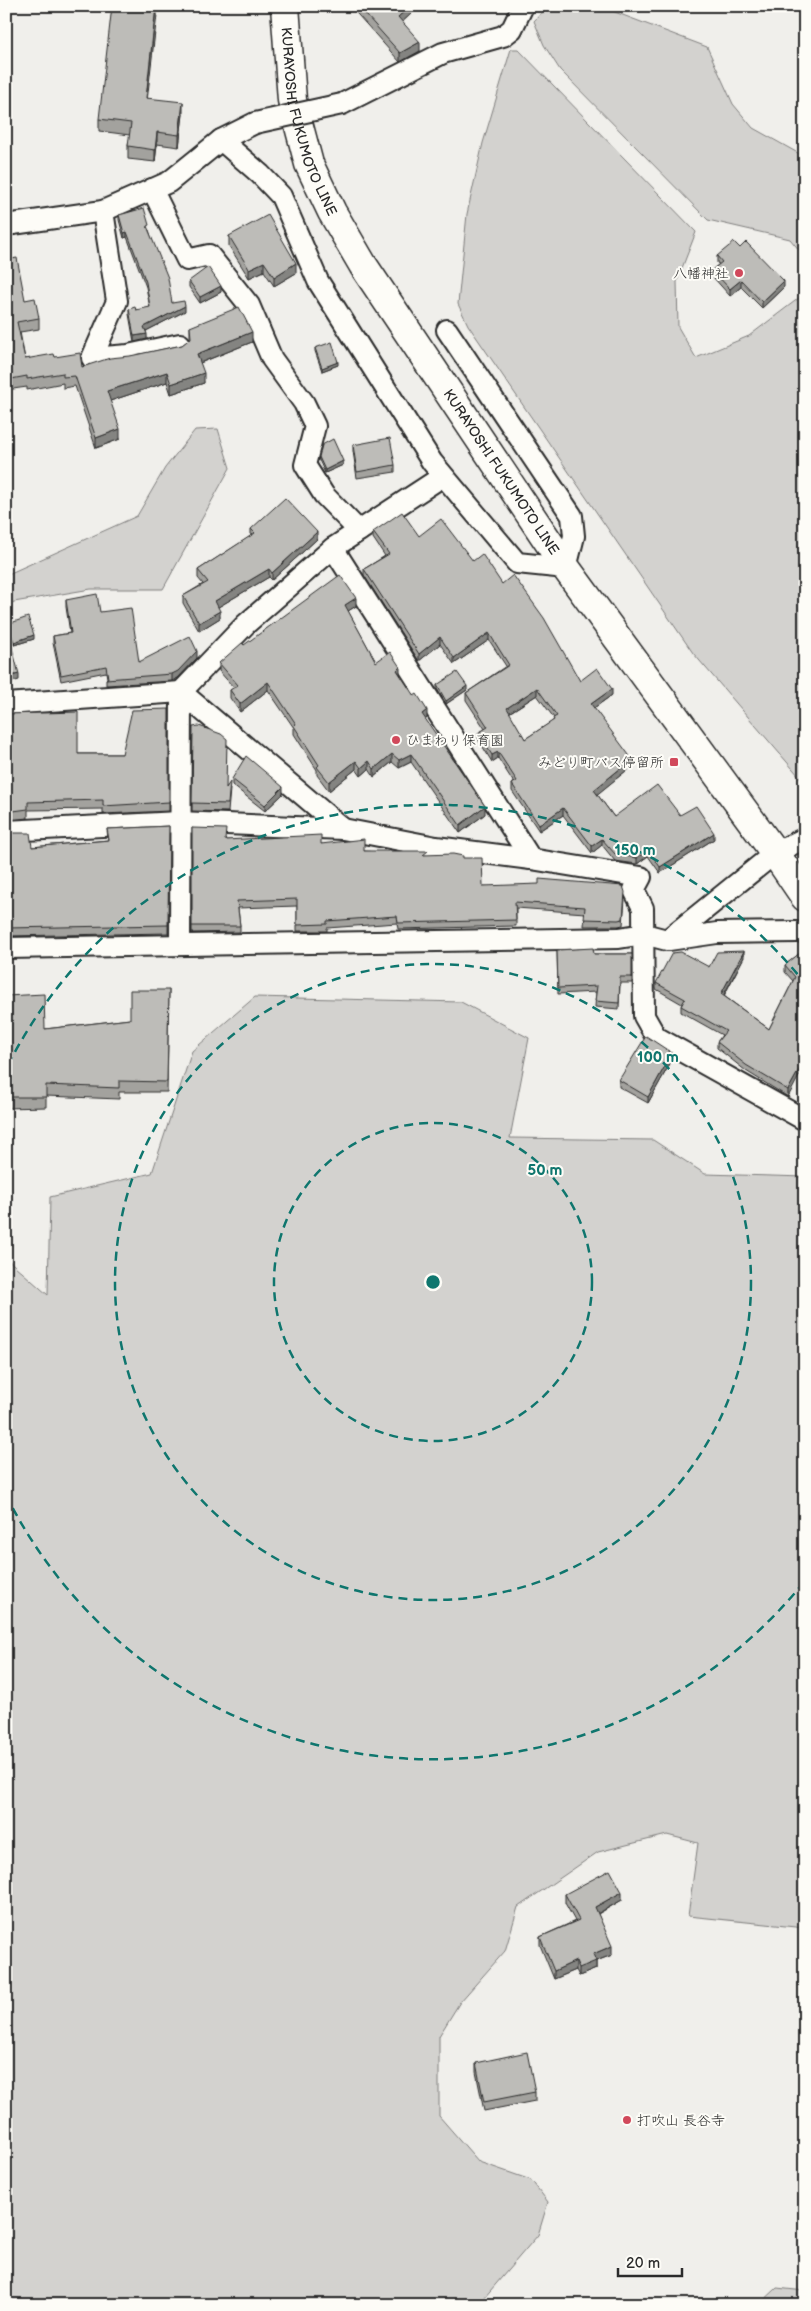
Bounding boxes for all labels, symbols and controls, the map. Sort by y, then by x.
street label: KURAYOSHI FUKUMOTO LINE [278,27,341,218]
place label: 八幡神社 [673,265,729,282]
marker: 八幡神社 [733,267,745,279]
street label: KURAYOSHI FUKUMOTO LINE [440,386,563,558]
place label: ひまわり保育園 [406,732,504,749]
marker: ひまわり保育園 [390,734,402,746]
place label: みどり町バス停留所 [538,754,664,771]
marker: みどり町バス停留所 [668,756,680,768]
text: 150 m [614,841,656,860]
text: 100 m [637,1048,679,1067]
text: 50 m [528,1161,563,1180]
centre of rings [424,1273,442,1291]
place label: 打吹山 長谷寺 [637,2112,725,2129]
marker: 打吹山 長谷寺 [621,2114,633,2126]
scale bar [618,2246,682,2278]
text: 20 m [626,2254,660,2273]

